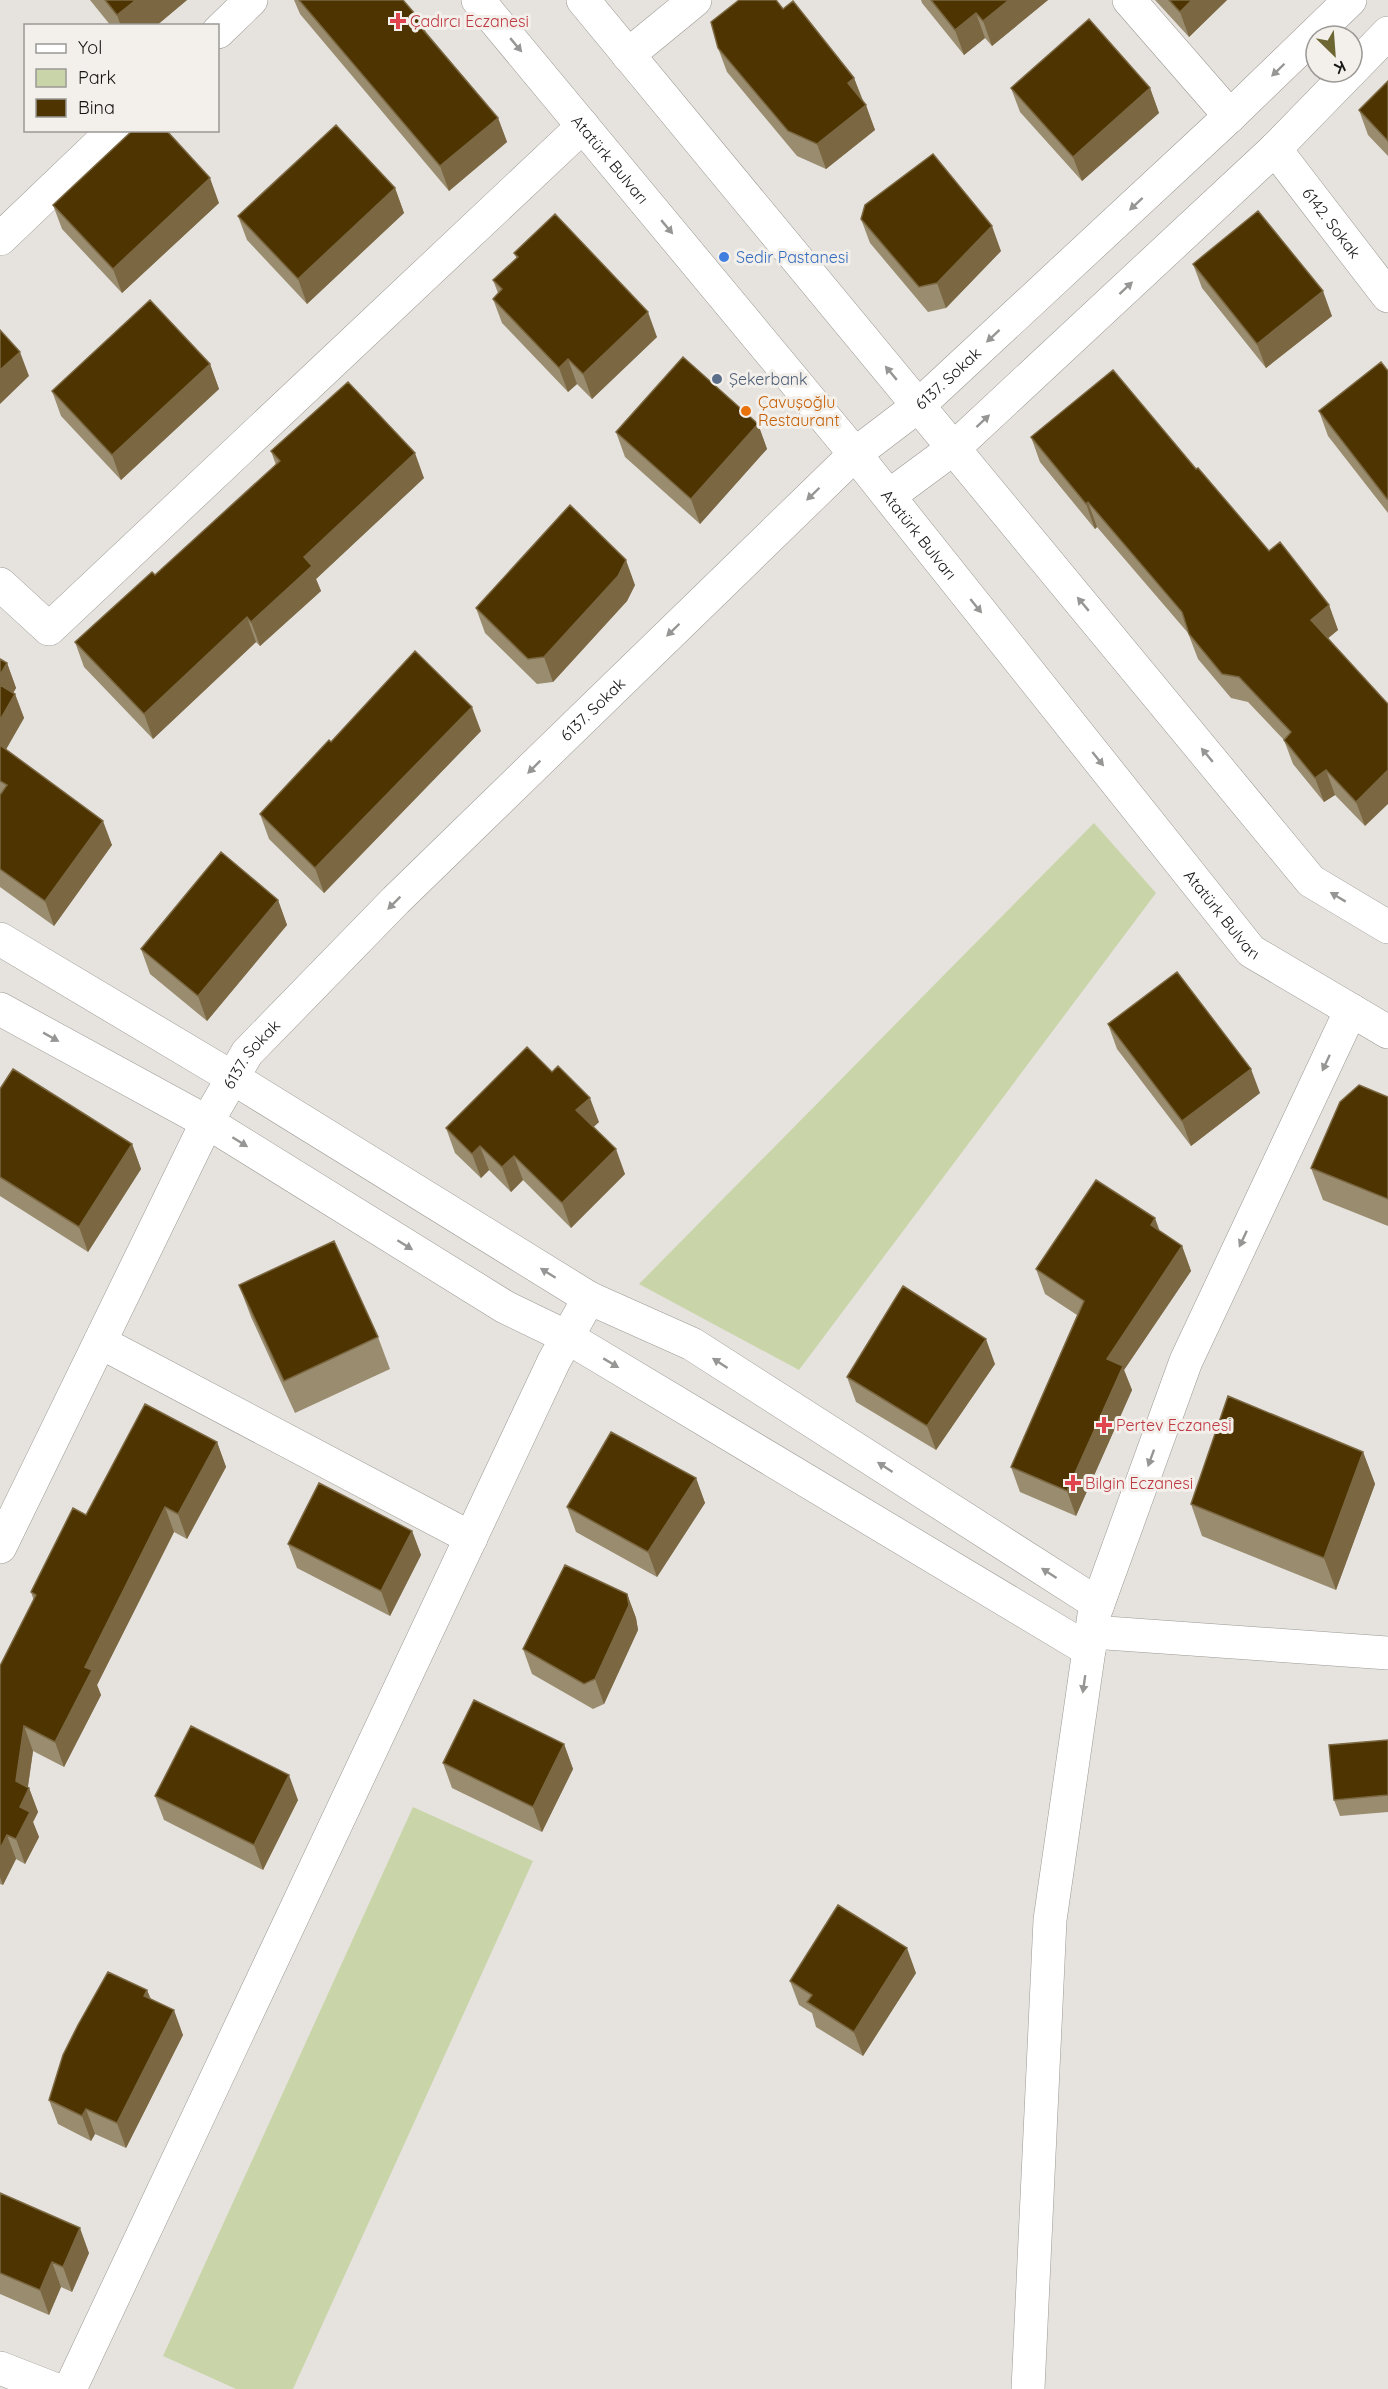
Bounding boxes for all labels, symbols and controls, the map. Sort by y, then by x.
place label: Çadırcı Eczanesi [410,11,529,31]
marker: Çadırcı Eczanesi [391,14,405,28]
legend [24,24,219,132]
north arrow [1304,24,1364,84]
text: Yol [78,36,102,59]
one-way arrow [509,37,522,53]
text: K [1331,56,1349,79]
one-way arrow [1270,63,1285,77]
text: Park [78,66,116,89]
text: Bina [78,96,115,119]
street label: Atatürk Bulvarı [568,111,653,208]
street label: 6142. Sokak [1298,183,1365,262]
one-way arrow [1128,197,1143,211]
one-way arrow [660,220,673,235]
place label: Sedir Pastanesi [736,247,849,267]
marker: Sedir Pastanesi [717,250,731,264]
one-way arrow [1118,282,1133,295]
one-way arrow [986,329,1000,343]
street label: 6137. Sokak [911,343,985,414]
one-way arrow [885,365,898,381]
place label: Şekerbank [729,369,808,389]
marker: Şekerbank [710,372,724,386]
place label: Çavuşoğlu Restaurant [758,392,840,430]
marker: Çavuşoğlu Restaurant [739,404,753,418]
one-way arrow [976,414,990,428]
street label: Atatürk Bulvarı [877,485,961,584]
one-way arrow [807,487,821,501]
one-way arrow [1076,596,1089,612]
one-way arrow [970,598,983,614]
one-way arrow [667,623,681,637]
street label: 6137. Sokak [556,673,629,745]
one-way arrow [1200,747,1213,763]
one-way arrow [1091,751,1103,766]
one-way arrow [527,759,541,773]
street label: Atatürk Bulvarı [1180,865,1263,964]
one-way arrow [1330,892,1346,903]
one-way arrow [388,895,402,909]
street label: 6137. Sokak [218,1015,284,1093]
one-way arrow [43,1032,60,1042]
one-way arrow [1322,1055,1331,1072]
one-way arrow [232,1137,248,1148]
one-way arrow [1238,1231,1247,1248]
one-way arrow [397,1240,413,1251]
one-way arrow [540,1267,556,1278]
one-way arrow [603,1357,619,1368]
one-way arrow [712,1357,729,1368]
place label: Pertev Eczanesi [1116,1415,1232,1435]
marker: Pertev Eczanesi [1097,1418,1111,1432]
one-way arrow [1145,1449,1155,1467]
one-way arrow [877,1462,893,1473]
place label: Bilgin Eczanesi [1085,1473,1193,1493]
marker: Bilgin Eczanesi [1066,1476,1080,1490]
one-way arrow [1041,1567,1057,1578]
one-way arrow [1080,1675,1089,1694]

